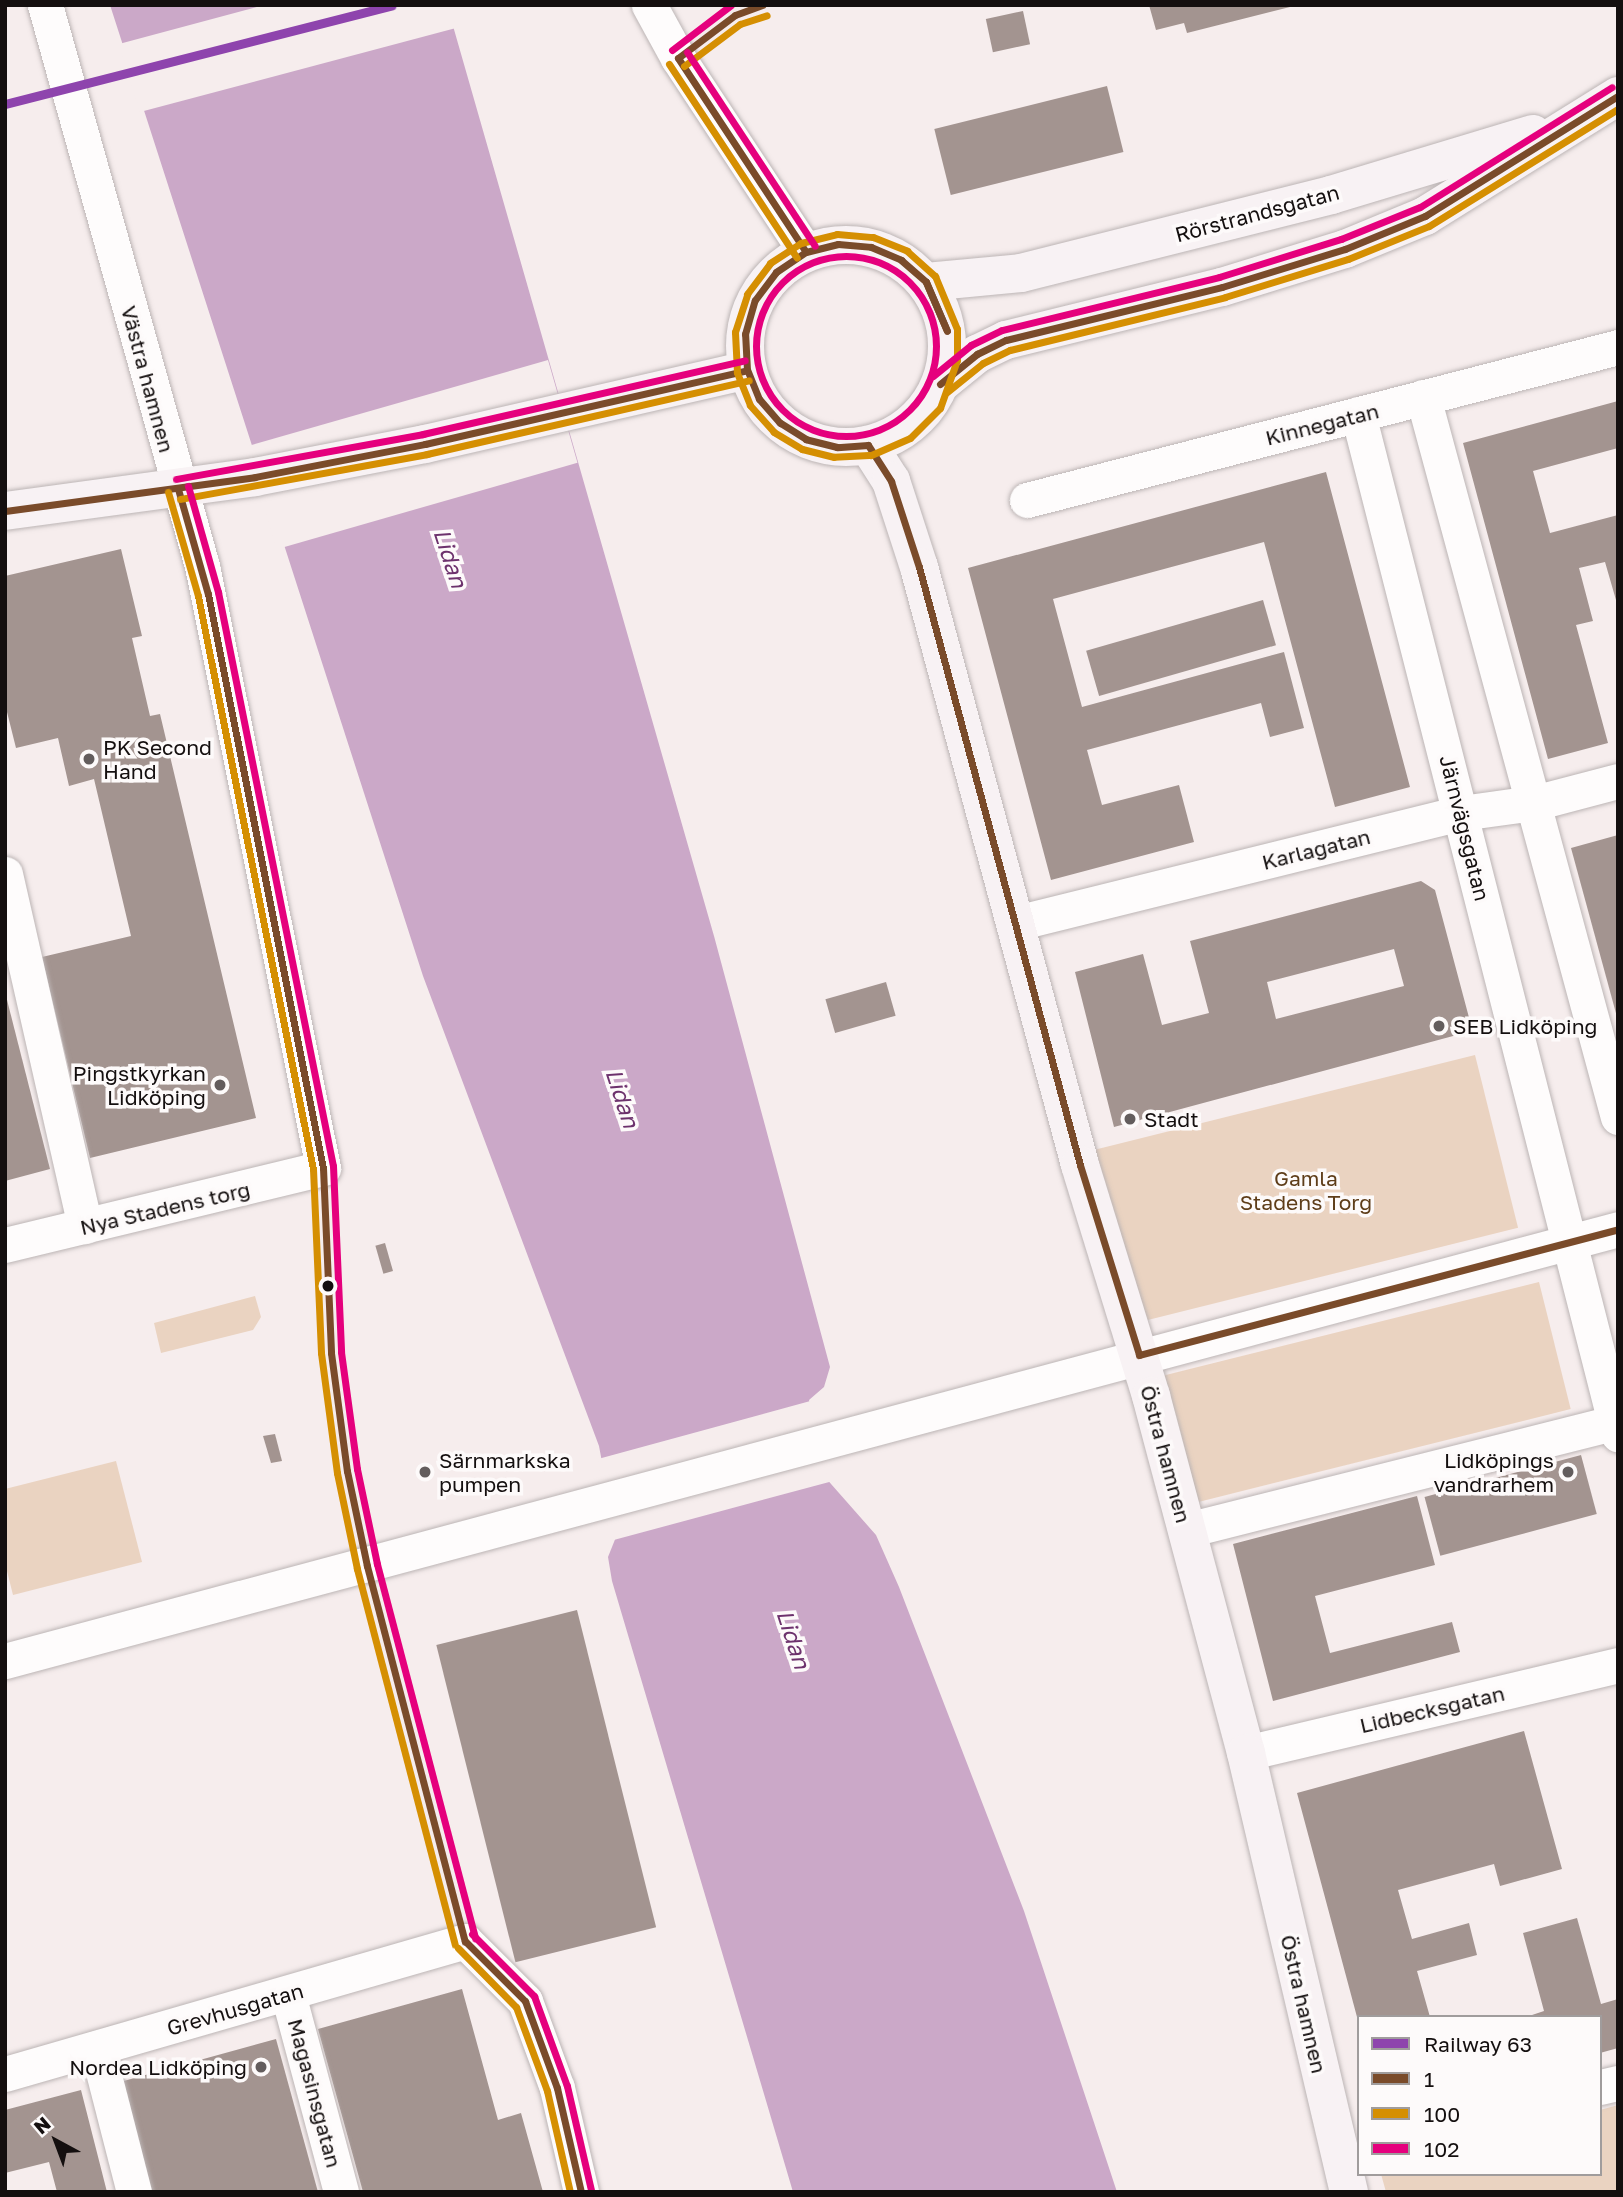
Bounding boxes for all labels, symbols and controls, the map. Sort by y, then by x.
street label: Rörstrandsgatan [1172,179,1342,247]
street label: Västra hamnen [116,303,180,455]
street label: Kinnegatan [1263,398,1381,450]
water label: Lidan [429,525,473,591]
place label: PK Second Hand [103,734,212,784]
marker: PK Second Hand [81,751,97,767]
street label: Järnvägsgatan [1435,753,1495,903]
street label: Karlagatan [1259,823,1373,875]
place label: SEB Lidköping [1453,1013,1598,1039]
marker: SEB Lidköping [1431,1018,1447,1034]
place label: Pingstkyrkan Lidköping [73,1060,206,1110]
water label: Lidan [601,1065,645,1131]
marker: Pingstkyrkan Lidköping [212,1077,228,1093]
place label: Stadt [1144,1106,1199,1132]
marker: Stadt [1122,1111,1138,1127]
park label: Gamla Stadens Torg [1240,1165,1372,1215]
street label: Nya Stadens torg [78,1176,252,1240]
unlabelled marker [321,1279,335,1293]
street label: Östra hamnen [1136,1382,1196,1526]
place label: Särnmarkska pumpen [439,1447,571,1497]
place label: Lidköpings vandrarhem [1433,1447,1554,1497]
marker: Särnmarkska pumpen [417,1464,433,1480]
marker: Lidköpings vandrarhem [1560,1464,1576,1480]
water label: Lidan [772,1606,816,1672]
street label: Lidbecksgatan [1357,1680,1507,1738]
street label: Östra hamnen [1276,1932,1332,2076]
street label: Grevhusgatan [164,1977,306,2041]
legend [1357,2015,1602,2176]
street label: Magasinsgatan [283,2016,347,2170]
text: Railway 63 [1424,2031,1532,2057]
place label: Nordea Lidköping [69,2054,247,2080]
marker: Nordea Lidköping [253,2059,269,2075]
text: 1 [1424,2066,1434,2092]
text: 100 [1424,2101,1460,2127]
north arrow [21,2106,91,2176]
text: N [29,2111,55,2138]
text: 102 [1424,2136,1459,2162]

